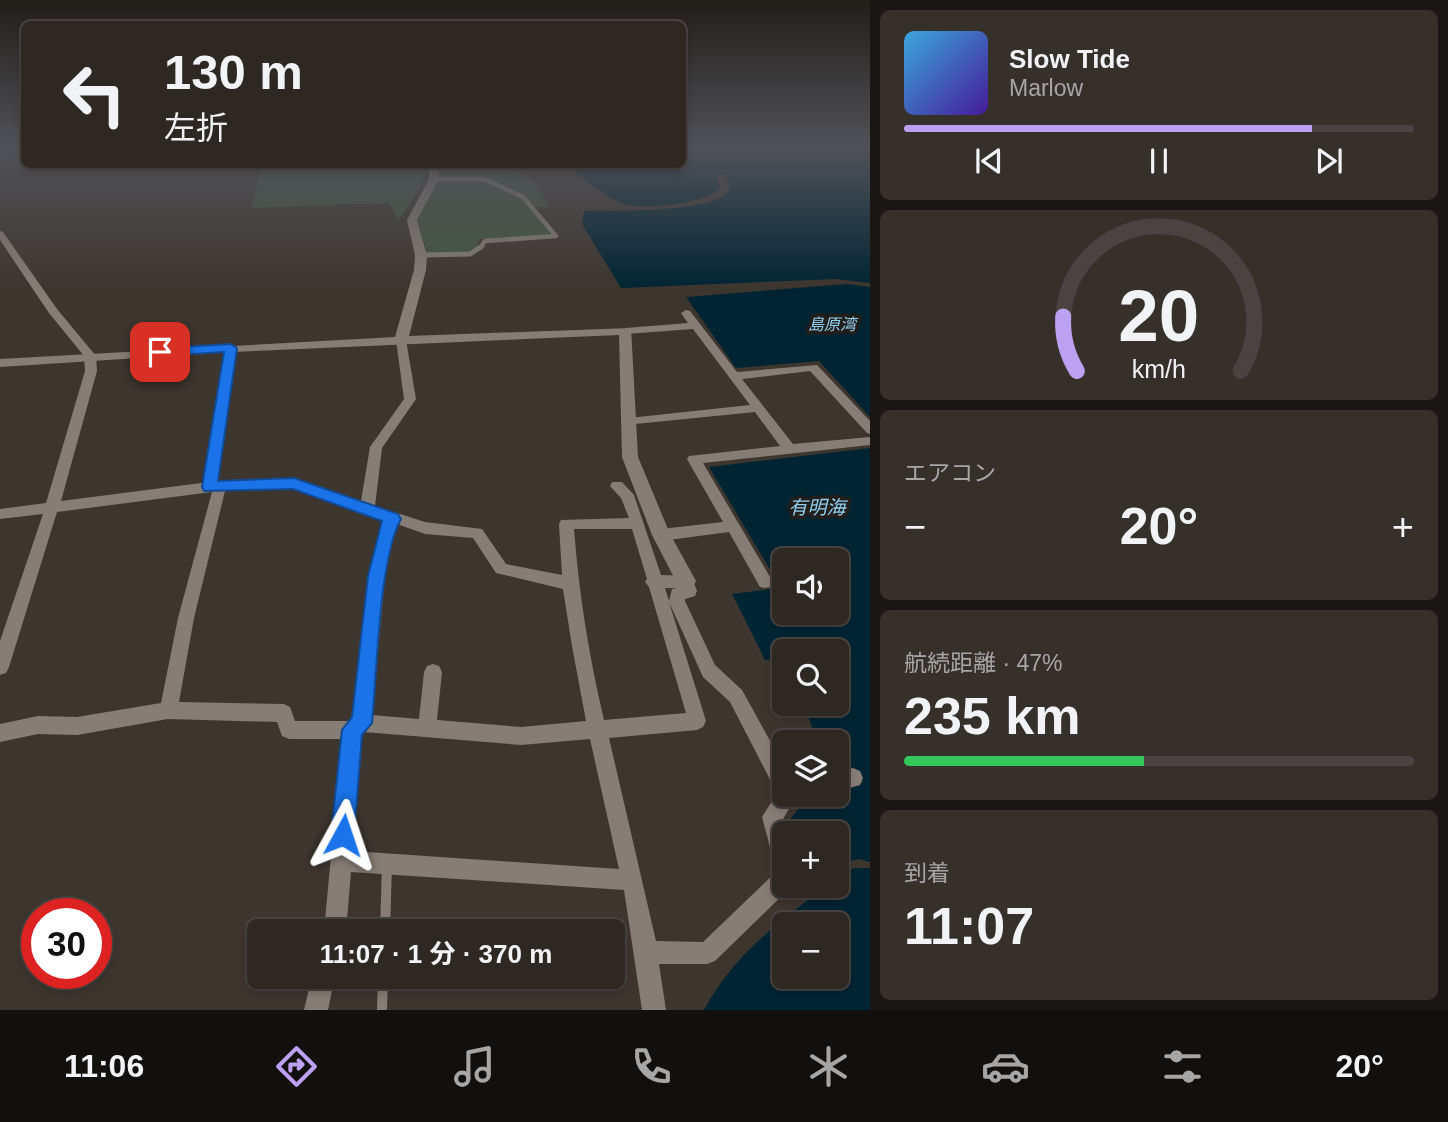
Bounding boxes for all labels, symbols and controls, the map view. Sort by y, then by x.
text: Slow Tide [1009,44,1130,74]
text: 130 m [164,45,303,99]
icon: left [49,49,140,140]
text: Marlow [1009,75,1083,101]
text: 左折 [164,110,228,146]
icon: previous [970,142,1008,180]
icon: pause [1140,142,1178,180]
icon: next [1310,142,1348,180]
text: 20 [1119,275,1199,356]
water label: 島原湾 [808,316,859,333]
pin [130,322,190,382]
icon: arrive [141,333,179,371]
text: km/h [1132,355,1186,383]
text: エアコン [904,460,996,486]
water label: 有明海 [788,497,848,518]
text: 20° [1120,497,1198,555]
text: − [904,506,926,548]
text: + [1392,506,1414,548]
map controls [772,548,849,989]
button: sound [772,548,849,625]
button: search [772,639,849,716]
text: 航続距離 · 47% [904,650,1062,676]
text: 235 km [904,687,1080,745]
button: layers [772,730,849,807]
position arrow [306,798,380,872]
button: + [772,821,849,898]
text: 到着 [904,860,950,886]
text: 11:07 [904,897,1034,955]
speed limit sign: 30 [21,898,112,989]
button: − [772,912,849,989]
text: 11:07 · 1 分 · 370 m [320,939,552,969]
icon: directions [272,1042,321,1091]
icon: music [450,1042,499,1091]
icon: phone [627,1042,676,1091]
icon: climate [804,1042,853,1091]
icon: car [981,1042,1030,1091]
icon: filters [1158,1042,1207,1091]
text: 11:06 [64,1048,144,1084]
text: 20° [1335,1048,1384,1084]

